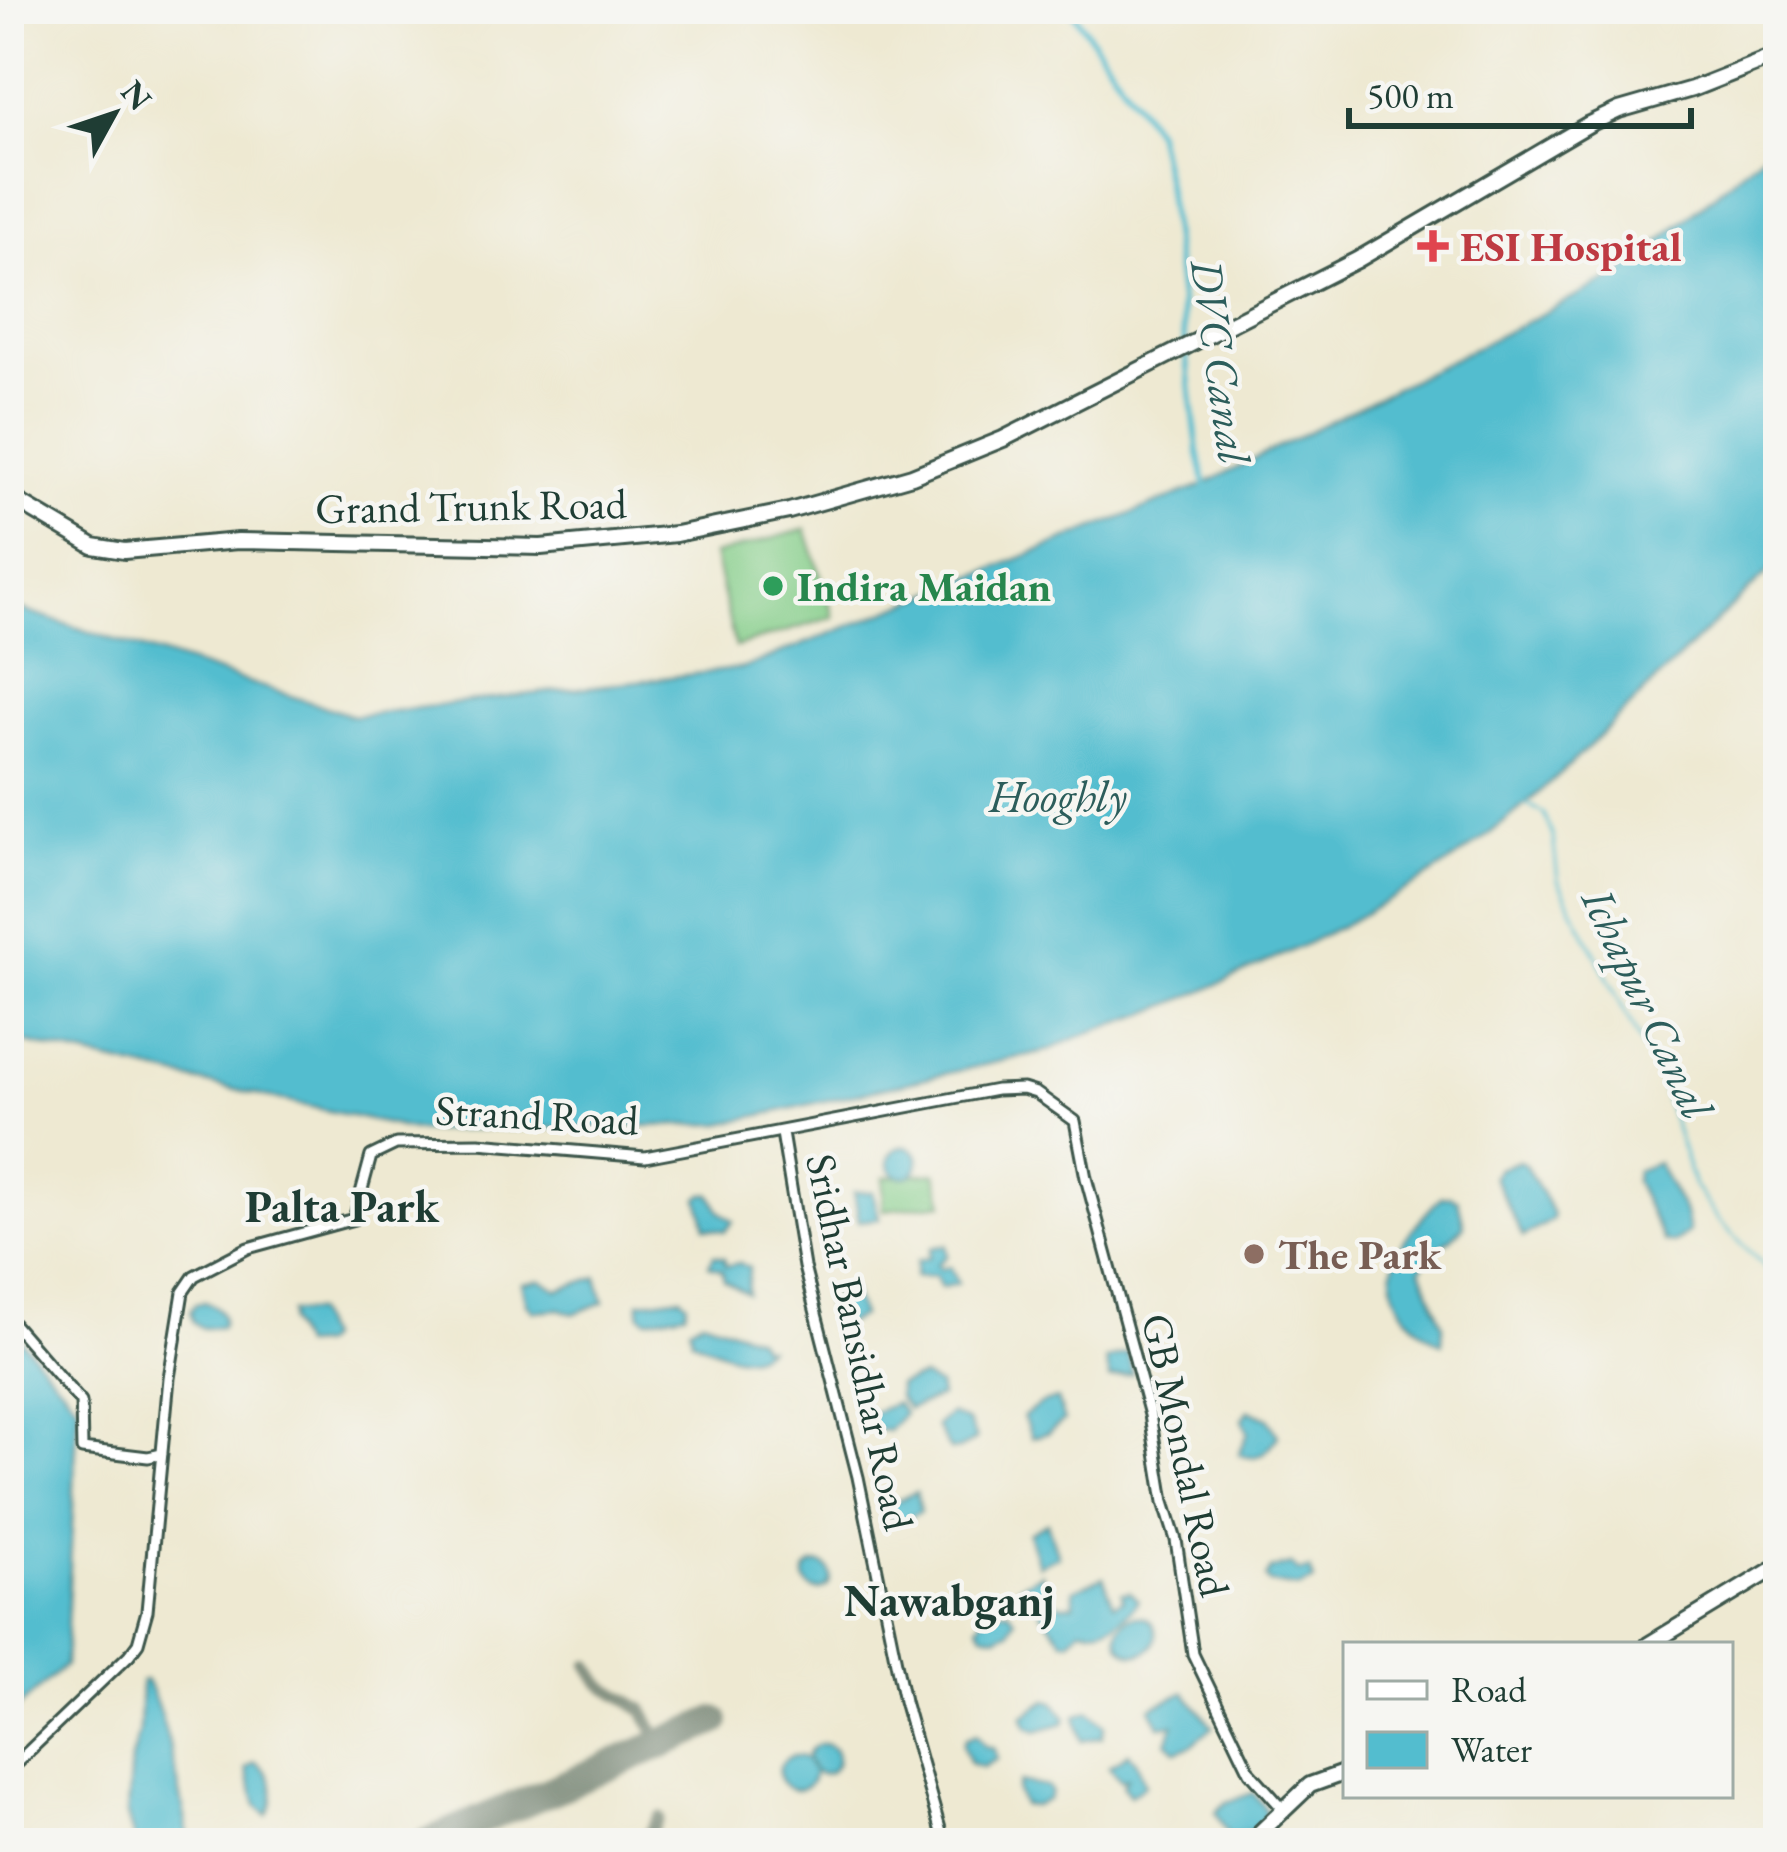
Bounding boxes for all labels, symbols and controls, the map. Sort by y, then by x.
north arrow [54,54,174,174]
scale bar [1349,54,1691,128]
text: N [112,71,162,119]
text: 500 m [1367,72,1454,119]
place label: ESI Hospital [1460,219,1682,274]
marker: ESI Hospital [1417,230,1449,262]
water label: DVC Canal [1178,254,1264,468]
street label: Grand Trunk Road [315,476,628,536]
place label: Indira Maidan [797,559,1051,614]
marker: Indira Maidan [760,573,786,599]
water label: Hooghly [988,767,1127,825]
water label: Ichapur Canal [1569,877,1727,1129]
street label: Strand Road [434,1082,641,1148]
street label: Sridhar Bansidhar Road [793,1149,927,1536]
district label: Palta Park [245,1177,441,1235]
place label: The Park [1278,1227,1442,1282]
marker: The Park [1241,1241,1267,1267]
street label: GB Mondal Road [1129,1308,1243,1602]
district label: Nawabganj [844,1571,1054,1630]
legend [1343,1642,1733,1798]
text: Road [1451,1666,1527,1713]
text: Water [1451,1726,1532,1773]

